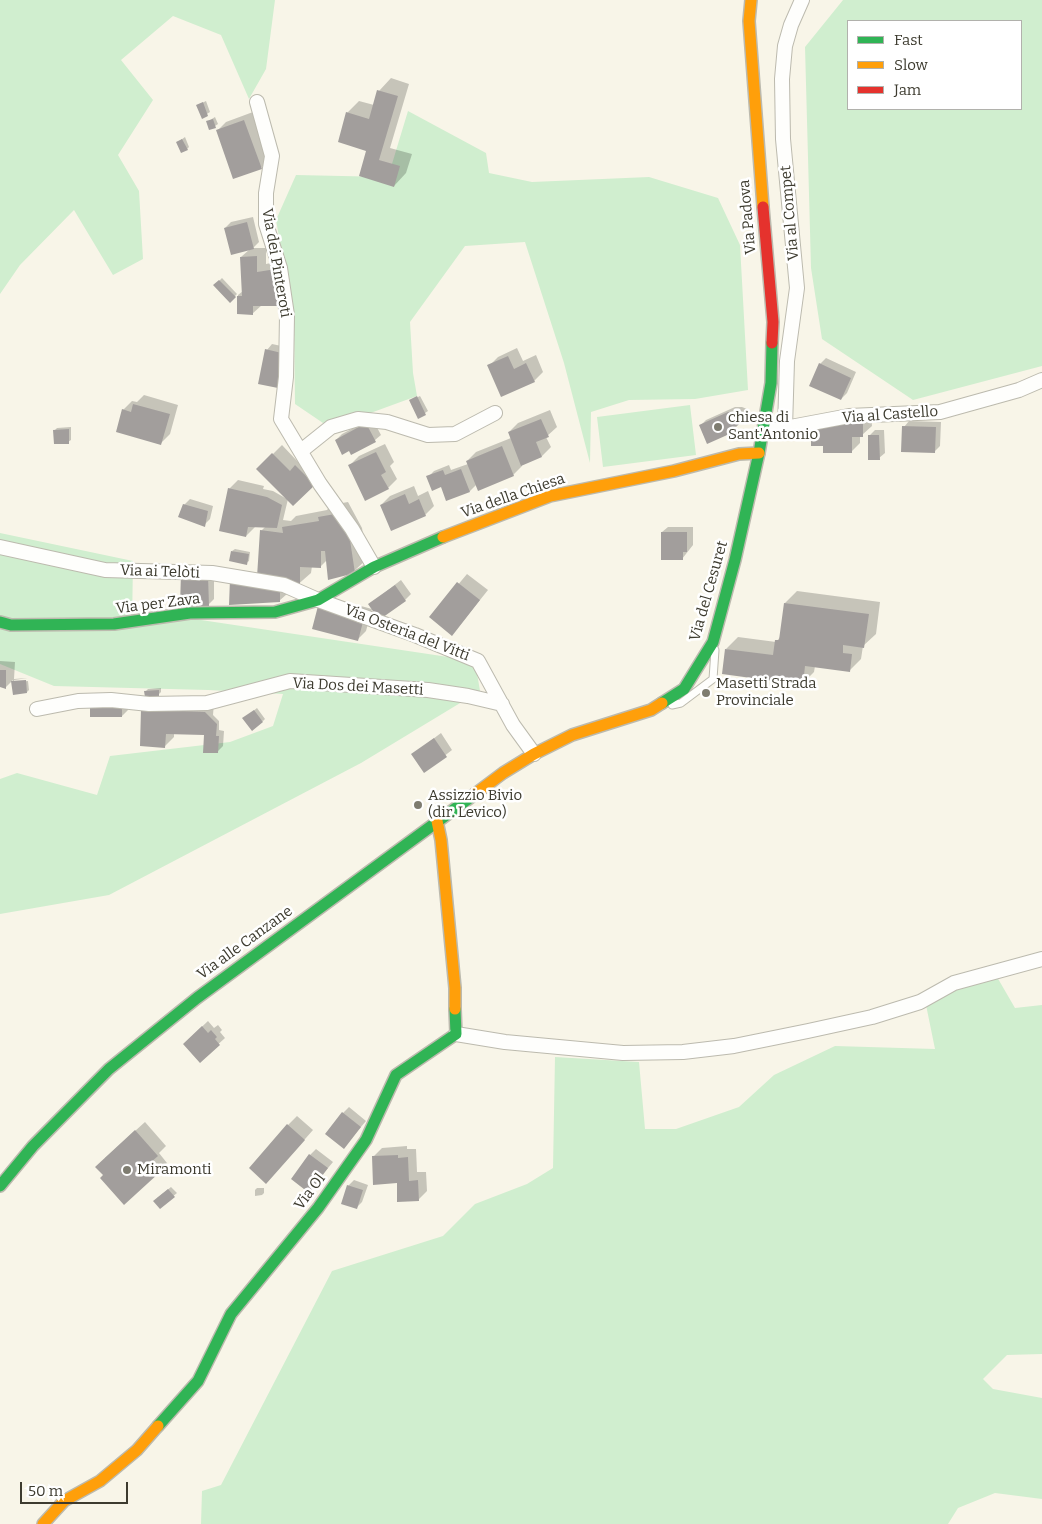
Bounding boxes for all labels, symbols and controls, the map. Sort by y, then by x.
legend [847,20,1022,110]
text: Fast [894,31,923,49]
text: Slow [894,56,928,74]
text: Jam [894,81,921,99]
street label: Via al Compet [777,165,803,261]
street label: Via Padova [736,179,760,255]
street label: Via dei Pinteroti [258,207,294,319]
street label: Via al Castello [841,403,939,427]
place label: chiesa di Sant'Antonio [728,409,818,444]
marker: chiesa di Sant'Antonio [712,421,724,433]
street label: Via della Chiesa [459,470,567,522]
street label: Via del Cesuret [686,539,732,643]
street label: Via ai Telòti [120,562,200,582]
street label: Via per Zava [115,590,201,618]
street label: Via Osteria del Vitti [342,601,472,665]
street label: Via Dos dei Masetti [292,675,424,699]
place label: Masetti Strada Provinciale [716,675,817,710]
marker: Masetti Strada Provinciale [700,687,712,699]
place label: Assizzio Bivio (dir. Levico) [428,787,522,822]
marker: Assizzio Bivio (dir. Levico) [412,799,424,811]
street label: Via alle Canzane [194,902,296,984]
place label: Miramonti [137,1161,212,1179]
marker: Miramonti [121,1164,133,1176]
street label: Via Ol [291,1170,329,1214]
scale bar [22,1472,130,1504]
text: 50 m [28,1482,63,1500]

